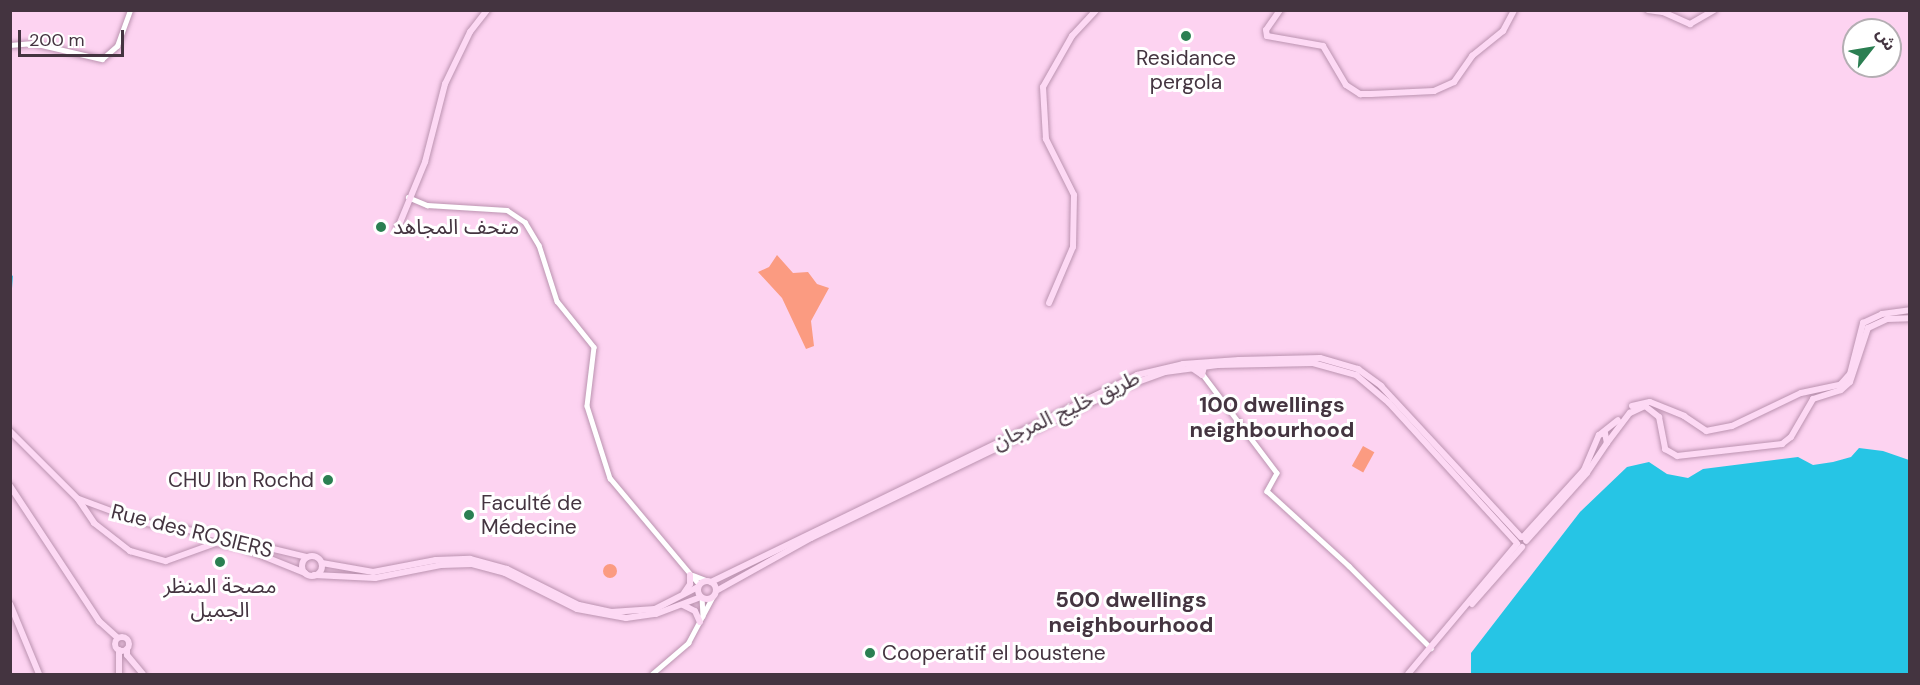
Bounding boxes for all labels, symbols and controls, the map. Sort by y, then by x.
scale bar [21,18,128,56]
north arrow [1842,18,1902,78]
text: ش [1871,25,1901,54]
text: 200 m [29,28,85,52]
marker: Residance pergola [1179,29,1193,43]
place label: Residance pergola [1136,45,1236,95]
place label: متحف المجاهد [393,214,519,240]
marker: متحف المجاهد [374,220,388,234]
street label: طريق خليج المرجان [988,365,1144,455]
district label: 100 dwellings neighbourhood [1190,391,1354,442]
place label: CHU Ibn Rochd [168,467,314,493]
marker: CHU Ibn Rochd [319,471,337,489]
place label: Faculté de Médecine [481,490,582,540]
street label: Rue des ROSIERS [109,499,275,563]
marker: Faculté de Médecine [462,508,476,522]
marker: مصحة المنظر الجميل [211,553,229,571]
place label: مصحة المنظر الجميل [163,573,277,623]
district label: 500 dwellings neighbourhood [1049,586,1213,638]
place label: Cooperatif el boustene [882,640,1106,666]
marker: Cooperatif el boustene [863,646,877,660]

